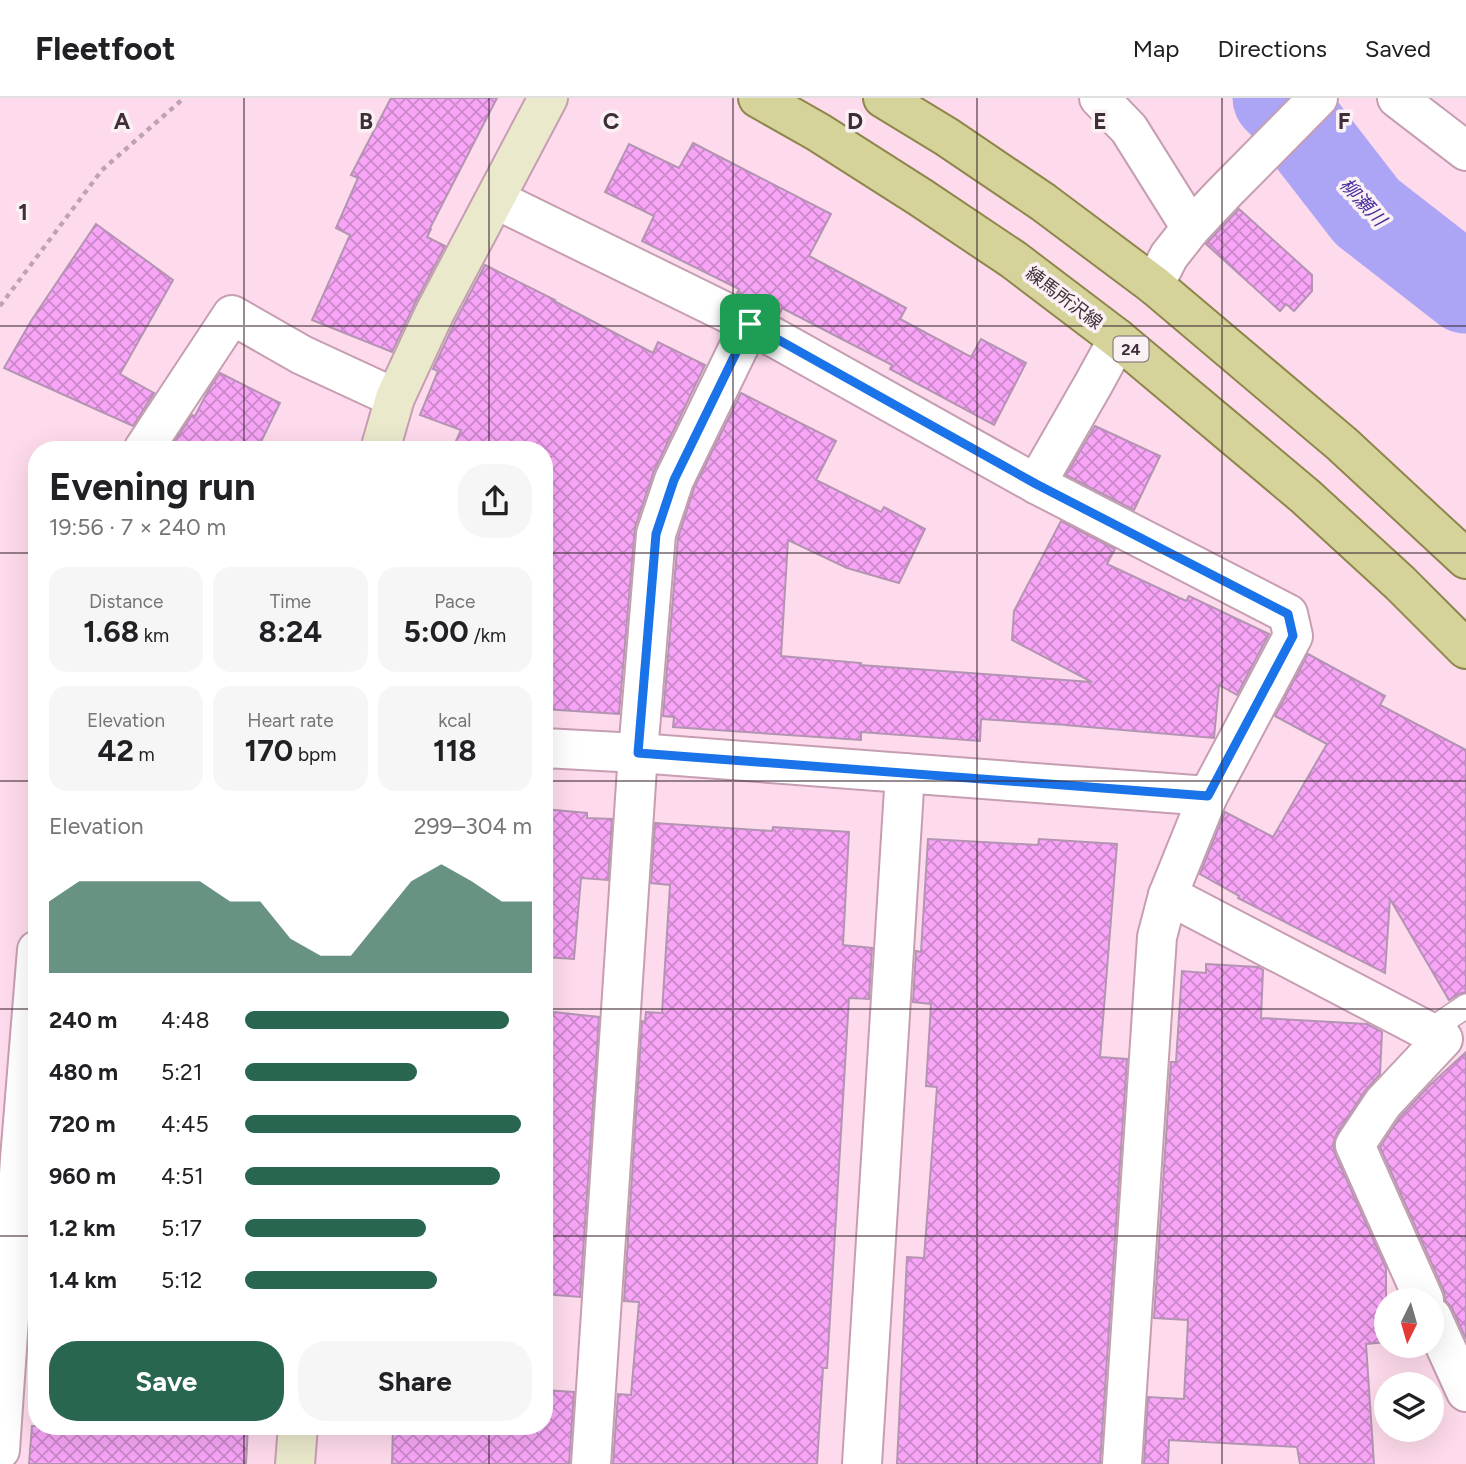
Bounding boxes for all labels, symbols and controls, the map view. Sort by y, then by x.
text: Fleetfoot [35,29,175,68]
text: Map [1133,34,1179,63]
text: Directions [1217,34,1327,63]
text: Saved [1365,34,1431,63]
text: A [114,107,131,135]
text: B [359,107,373,135]
text: C [603,107,620,135]
text: D [847,107,863,135]
text: E [1093,107,1107,135]
text: F [1338,107,1351,135]
water label: 柳瀬川 [1335,173,1392,232]
text: 1 [18,198,28,226]
street label: 練馬所沢線 [1021,262,1107,334]
pin [720,294,780,354]
icon: arrive [731,305,769,343]
road number: 24 [1114,336,1148,362]
text: Evening run [49,464,256,510]
button: share [458,464,532,538]
text: 19:56 · 7 × 240 m [49,513,226,541]
text: Distance [89,590,163,613]
text: Time [270,590,311,613]
text: Pace [434,590,475,613]
text: 1.68 [83,613,139,650]
text: 8:24 [259,613,322,650]
text: 5:00 [403,613,469,650]
text: km [139,624,169,647]
text: /km [469,624,506,647]
text: Elevation [87,709,165,732]
text: Heart rate [247,709,334,732]
text: kcal [438,709,471,732]
text: 42 [98,732,134,769]
text: 170 [244,732,293,769]
text: 118 [433,732,477,769]
text: m [134,743,155,766]
text: bpm [293,743,337,766]
text: Elevation [49,812,144,840]
text: 299–304 m [414,812,532,840]
text: 240 m [49,1006,117,1034]
text: 4:48 [161,1006,210,1034]
text: 480 m [49,1058,118,1086]
text: 5:21 [161,1058,202,1086]
text: 720 m [49,1110,116,1138]
text: 4:45 [161,1110,209,1138]
text: 960 m [49,1162,116,1190]
text: 4:51 [161,1162,204,1190]
text: 1.2 km [49,1214,116,1242]
text: 5:17 [161,1214,202,1242]
text: 1.4 km [49,1266,117,1294]
text: 5:12 [161,1266,202,1294]
north arrow [1374,1288,1444,1358]
map controls [1374,1288,1444,1442]
button: Save [49,1341,284,1421]
button: Share [298,1341,532,1421]
button: layers [1374,1372,1444,1442]

